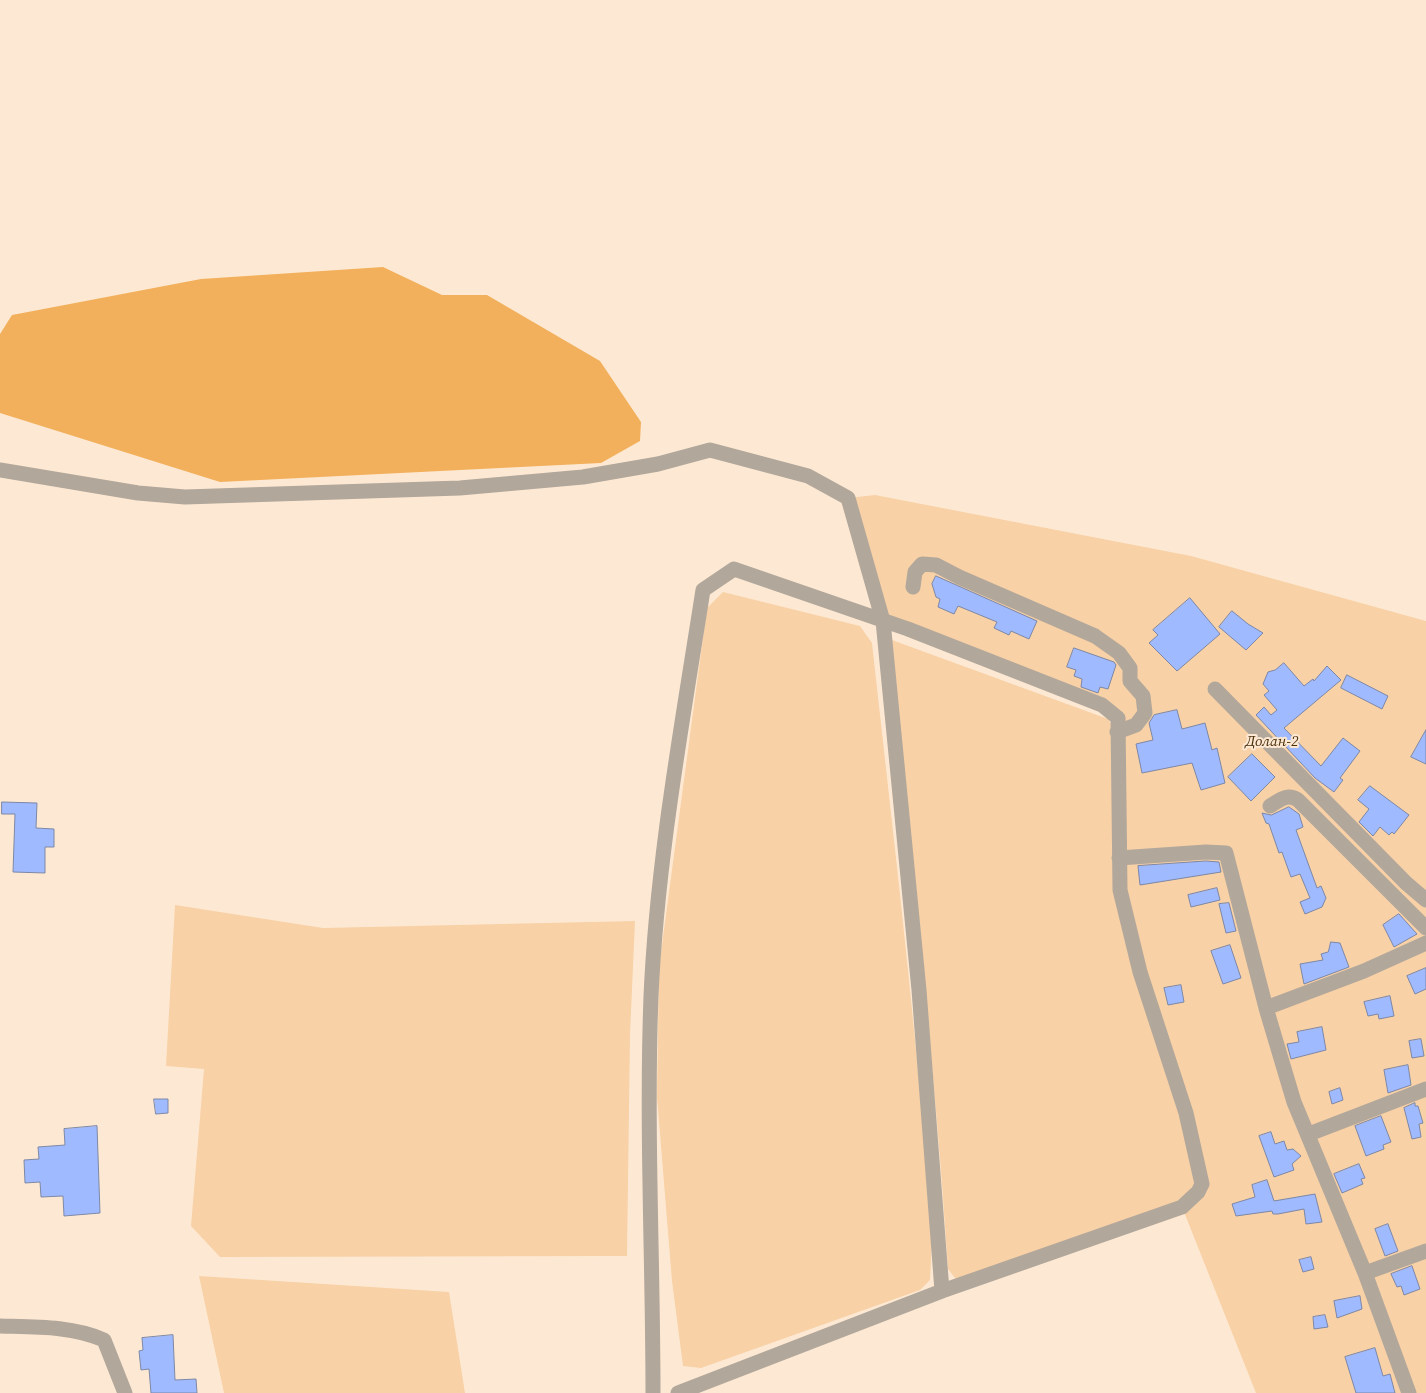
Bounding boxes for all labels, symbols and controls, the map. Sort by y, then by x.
park label: Долан-2 [1245,733,1299,751]

